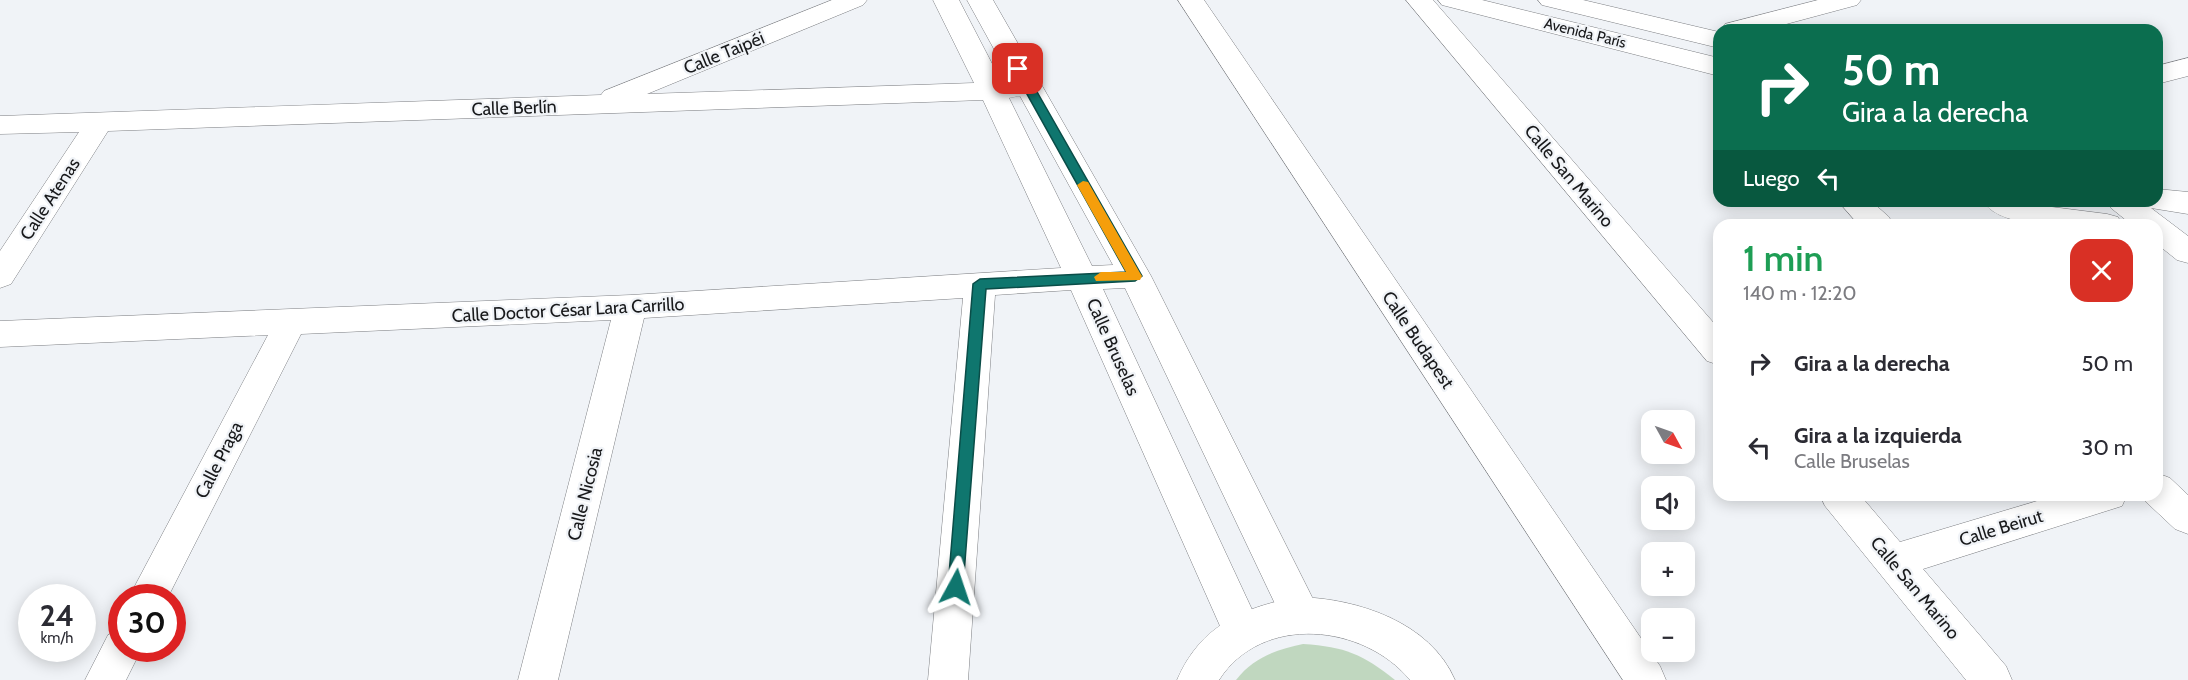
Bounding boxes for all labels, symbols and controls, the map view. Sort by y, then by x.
street label: Avenida París [1542,14,1628,52]
street label: Calle Taipéi [680,27,768,79]
pin [992,43,1043,94]
text: 50 m [1842,44,1940,96]
icon: right [1743,48,1821,126]
icon: arrive [1001,52,1034,85]
street label: Calle Berlín [471,96,557,120]
text: Gira a la derecha [1842,96,2028,129]
street label: Calle San Marino [1520,120,1618,232]
street label: Calle Atenas [15,154,85,244]
icon: left [1812,162,1845,195]
text: Luego [1743,165,1800,192]
text: 1 min [1743,236,1823,280]
button: close [2070,239,2133,302]
text: 140 m · 12:20 [1743,281,1856,305]
street label: Calle Budapest [1377,287,1459,393]
street label: Calle Doctor César Lara Carrillo [451,293,685,327]
street label: Calle Bruselas [1082,295,1144,399]
icon: right [1743,347,1776,380]
text: Gira a la derecha [1794,350,1950,377]
text: 50 m [2081,350,2133,377]
north arrow [1641,410,1695,464]
map controls [1641,410,1695,662]
street label: Calle Praga [190,418,248,502]
text: Gira a la izquierda [1794,422,1962,449]
icon: left [1743,431,1776,464]
text: 30 m [2081,434,2133,461]
street label: Calle Nicosia [563,445,607,543]
text: Calle Bruselas [1794,449,1910,473]
button: sound [1641,476,1695,530]
street label: Calle Beirut [1956,505,2046,551]
street label: Calle San Marino [1866,532,1964,644]
button: + [1641,542,1695,596]
position arrow [924,555,988,619]
speed limit sign: 30 [108,584,186,662]
text: 24 [40,597,74,634]
button: − [1641,608,1695,662]
text: km/h [41,629,73,647]

